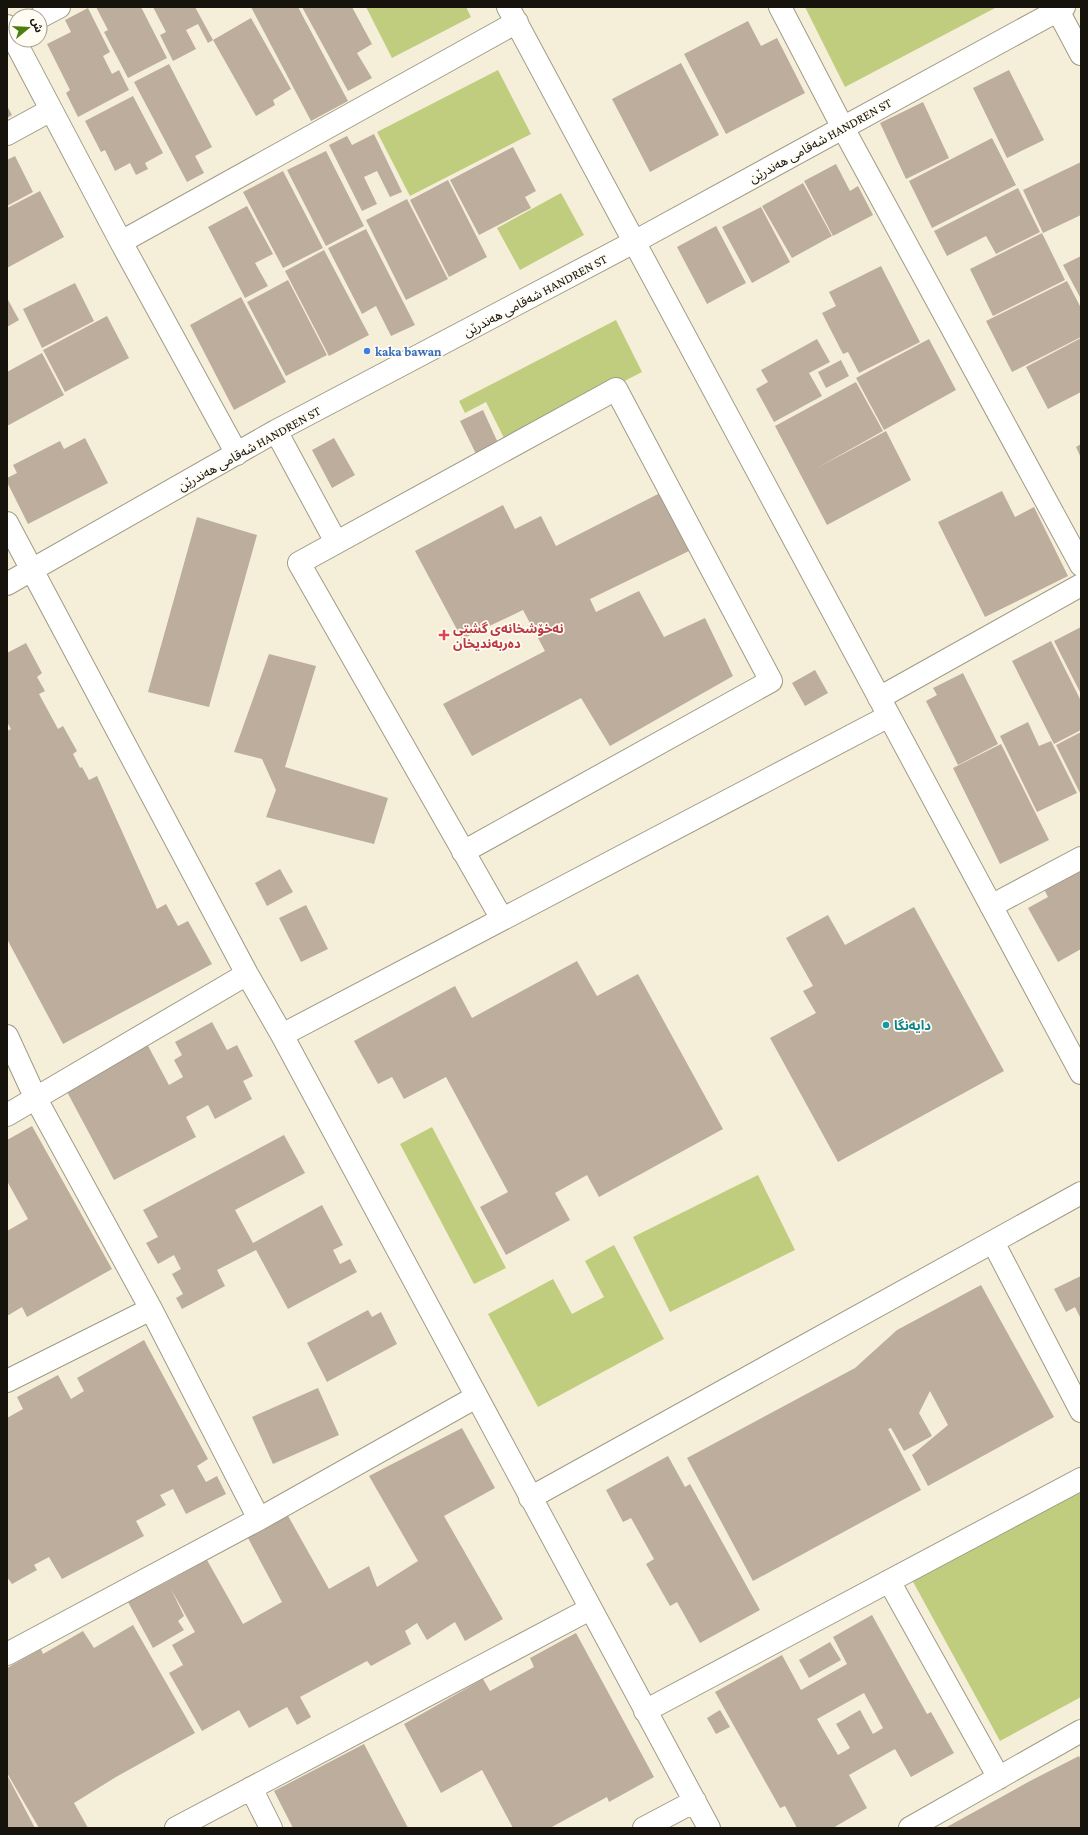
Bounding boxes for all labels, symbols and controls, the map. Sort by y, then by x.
north arrow [8,8,48,48]
text: ش [29,16,46,34]
street label: شەقامی هەندرێن HANDREN ST [746,95,895,187]
street label: شەقامی هەندرێن HANDREN ST [461,251,610,341]
place label: kaka bawan [375,344,442,359]
marker: kaka bawan [362,346,372,356]
street label: شەقامی هەندرێن HANDREN ST [175,403,324,495]
place label: نەخۆشخانەی گشتی دەربەندیخان [453,621,564,651]
marker: نەخۆشخانەی گشتی دەربەندیخان [438,629,450,641]
place label: دایەنگا [894,1018,931,1033]
marker: دایەنگا [881,1020,891,1030]

